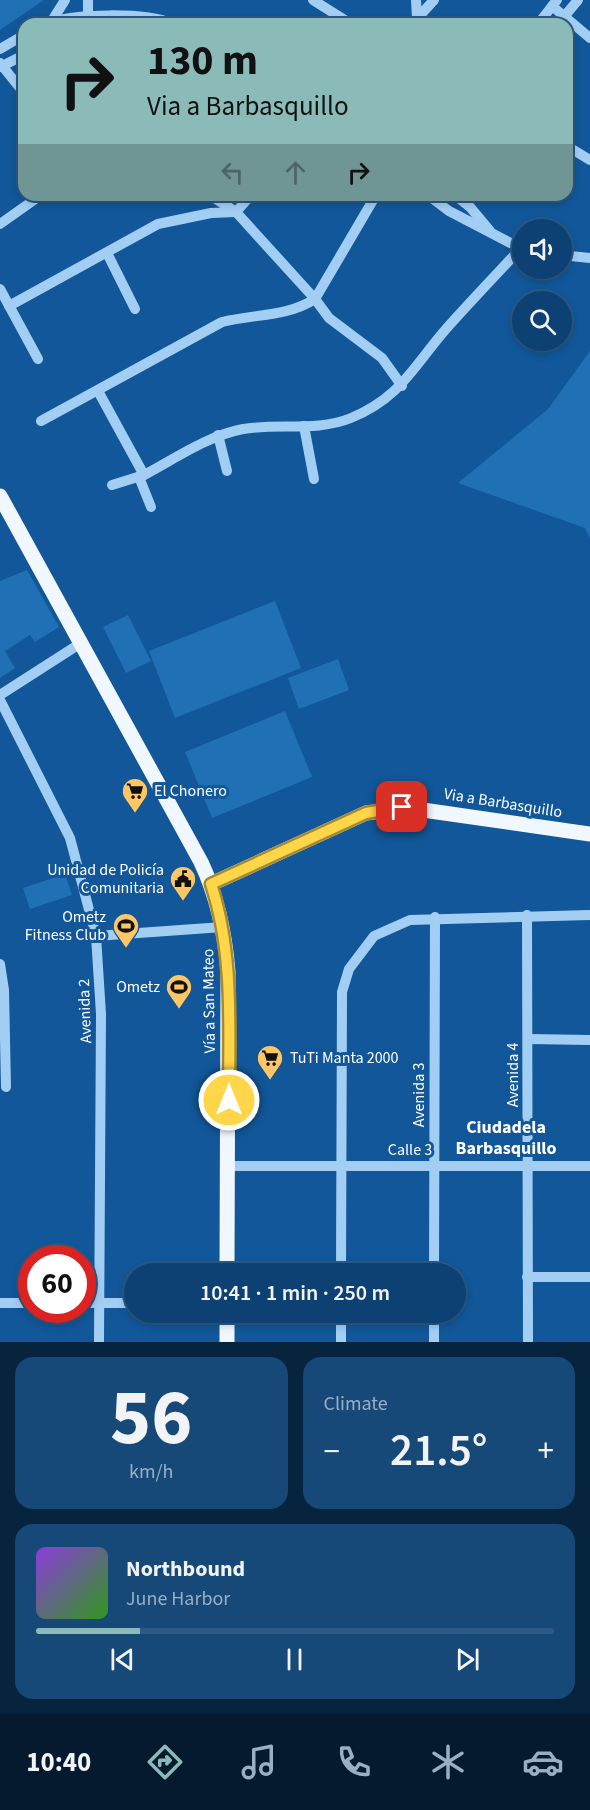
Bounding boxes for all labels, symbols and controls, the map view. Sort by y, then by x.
text: 130 m [147,31,258,91]
icon: right [48,42,126,120]
text: Via a Barbasquillo [147,87,349,126]
icon: left [216,156,249,189]
icon: ahead [279,156,312,189]
icon: right [342,156,375,189]
map controls [512,219,572,351]
button: sound [512,219,572,279]
button: search [512,291,572,351]
supermarket icon: El Chonero [120,776,150,814]
place label: El Chonero [154,780,227,802]
pin [376,781,427,832]
street label: Via a Barbasquillo [442,783,564,823]
icon: arrive [385,790,418,823]
place label: Unidad de Policía Comunitaria [47,859,164,899]
public building icon: Unidad de Policía Comunitaria [168,864,198,902]
place label: Ometz Fitness Club [25,906,106,946]
sports icon: Ometz Fitness Club [111,911,141,949]
street label: Vía a San Mateo [197,948,221,1054]
sports icon: Ometz [164,972,194,1010]
place label: Ometz [116,976,160,998]
street label: Avenida 2 [73,978,97,1044]
supermarket icon: TuTi Manta 2000 [255,1043,285,1081]
street label: Avenida 4 [502,1043,524,1107]
place label: TuTi Manta 2000 [290,1047,399,1069]
street label: Avenida 3 [408,1063,430,1127]
position arrow [197,1068,261,1132]
district label: Ciudadela Barbasquillo [456,1115,556,1161]
street label: Calle 3 [388,1139,432,1161]
speed limit sign: 60 [18,1245,96,1323]
text: 10:41 · 1 min · 250 m [200,1277,390,1309]
text: 56 [110,1363,192,1474]
text: Climate [324,1390,388,1418]
text: 21.5° [390,1419,487,1483]
text: − [324,1428,340,1475]
text: + [538,1428,554,1475]
text: km/h [129,1458,173,1486]
text: Northbound [126,1553,245,1585]
text: June Harbor [126,1585,230,1613]
icon: previous [106,1643,139,1676]
icon: pause [278,1643,311,1676]
icon: next [451,1643,484,1676]
icon: directions [144,1741,186,1783]
icon: music [238,1741,280,1783]
icon: phone [333,1741,375,1783]
icon: climate [427,1741,469,1783]
icon: car [522,1741,564,1783]
text: 10:40 [26,1743,91,1782]

